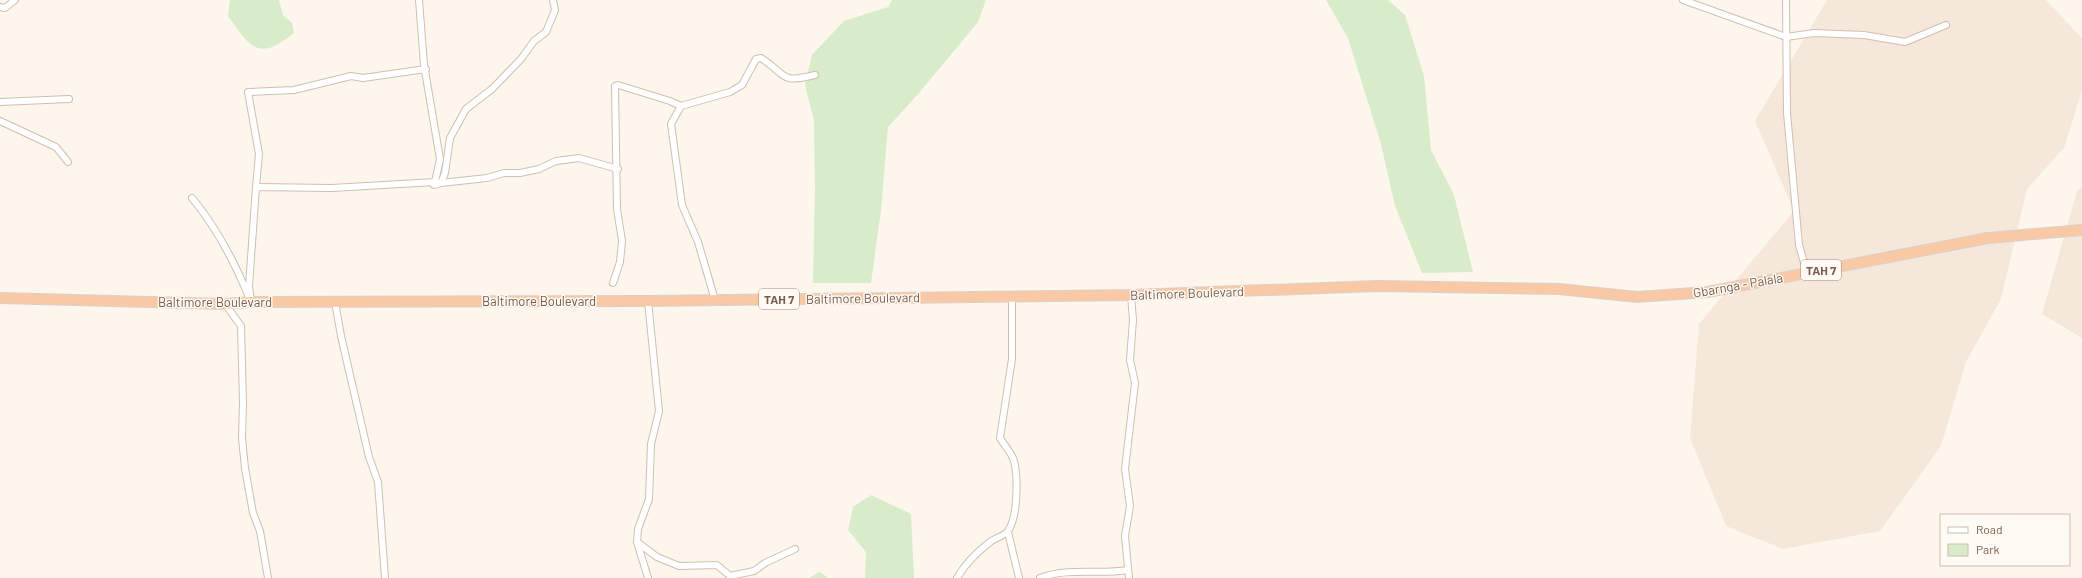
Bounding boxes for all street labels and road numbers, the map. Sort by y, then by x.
road number: TAH 7 [1801,260,1841,280]
street label: Gbarnga - Palala [1692,269,1784,301]
street label: Baltimore Boulevard [1130,283,1244,303]
road number: TAH 7 [759,289,799,309]
street label: Baltimore Boulevard [806,289,920,307]
street label: Baltimore Boulevard [482,293,596,309]
street label: Baltimore Boulevard [158,294,272,310]

